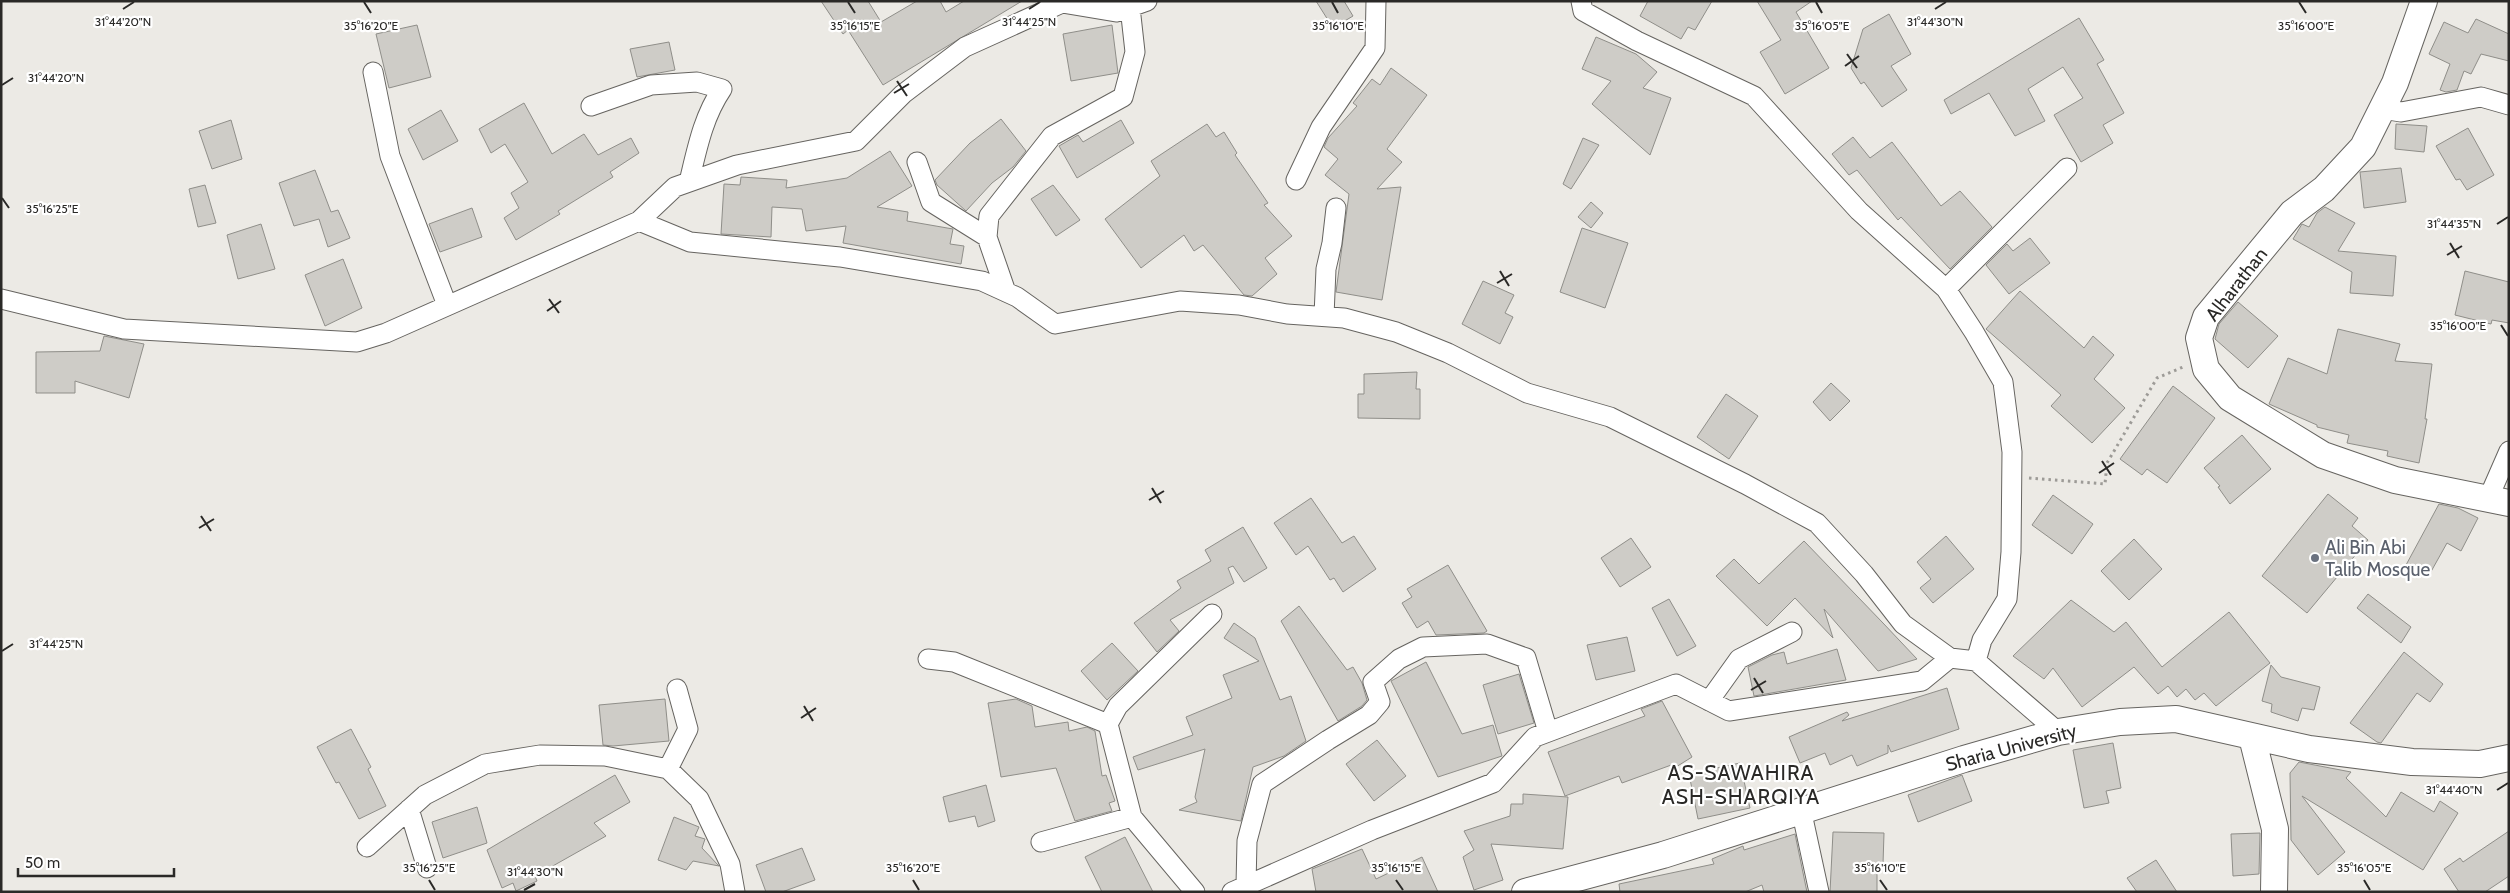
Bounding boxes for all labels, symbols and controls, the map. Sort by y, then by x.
text: 31°44'20"N [95,14,151,29]
text: 31°44'25"N [1002,14,1056,29]
text: 31°44'30"N [1907,14,1963,29]
text: 35°16'20"E [344,18,399,33]
text: 35°16'15"E [830,18,880,33]
text: 35°16'10"E [1312,18,1364,33]
text: 35°16'05"E [1795,18,1850,33]
text: 35°16'00"E [2278,18,2335,33]
text: 31°44'20"N [28,70,84,85]
text: 35°16'25"E [26,201,79,216]
text: 31°44'35"N [2427,216,2481,231]
street label: Alharathan [2201,243,2272,326]
text: 35°16'00"E [2430,318,2487,333]
place label: Ali Bin Abi Talib Mosque [2325,536,2430,581]
marker: Ali Bin Abi Talib Mosque [2309,552,2321,564]
text: 31°44'25"N [29,636,83,651]
street label: Sharia University [1943,719,2080,776]
district label: AS-SAWAHIRA ASH-SHARQIYA [1662,760,1820,809]
text: 31°44'40"N [2426,782,2482,797]
scale bar [18,846,174,878]
text: 50 m [25,854,60,872]
text: 35°16'25"E [403,860,456,875]
text: 35°16'20"E [886,860,941,875]
text: 35°16'15"E [1371,860,1421,875]
text: 35°16'10"E [1854,860,1906,875]
text: 35°16'05"E [2337,860,2392,875]
text: 31°44'30"N [507,864,563,879]

